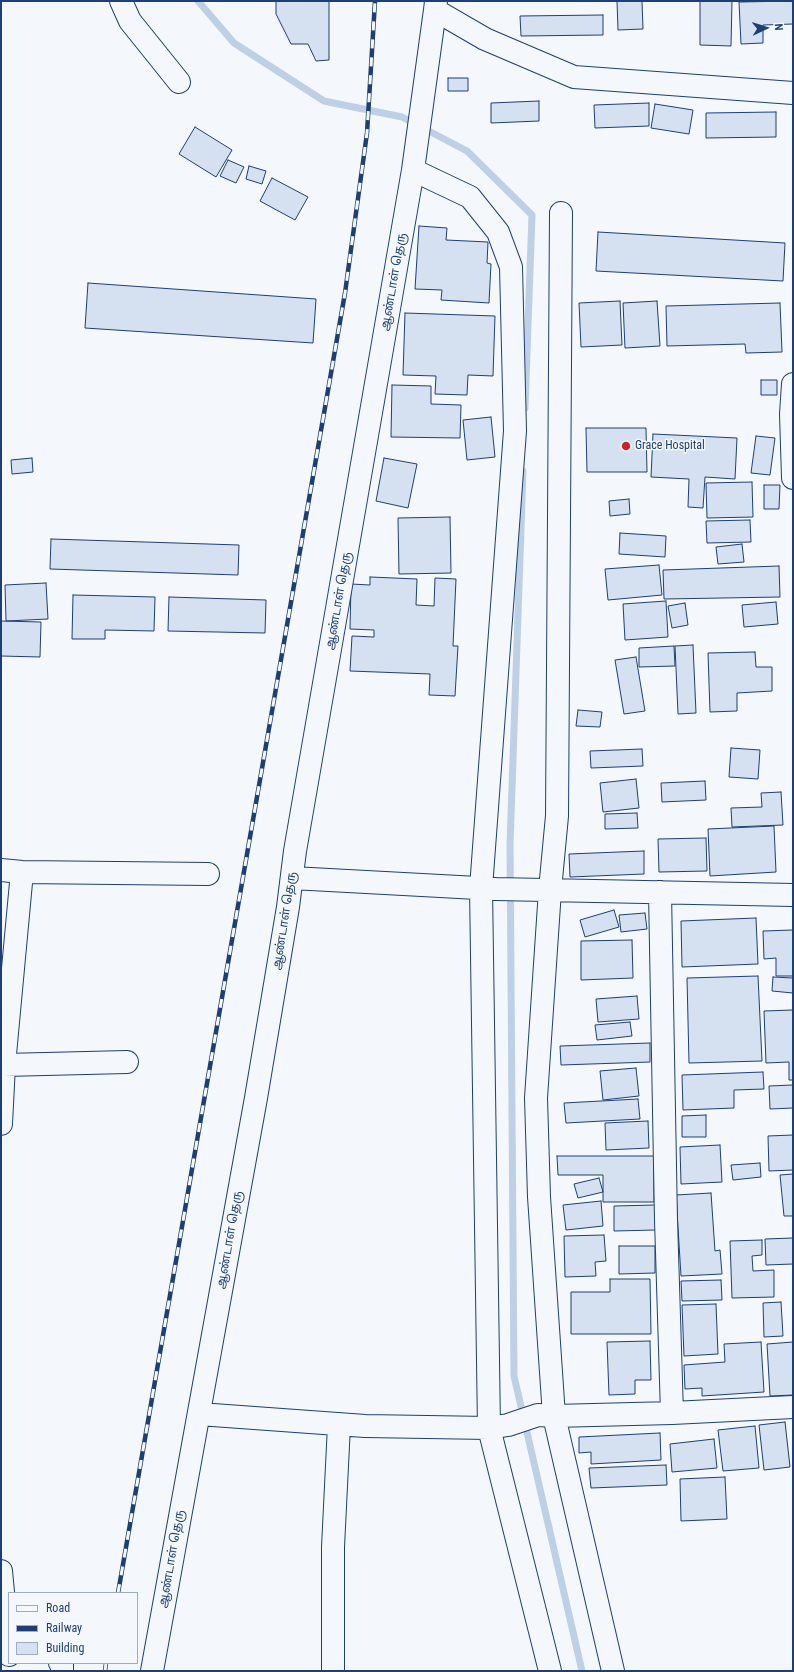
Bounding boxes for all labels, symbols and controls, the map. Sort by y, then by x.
north arrow [746,8,786,48]
text: N [772,23,785,31]
street label: ஆண்டாள் தெரு [378,232,410,332]
place label: Grace Hospital [635,439,705,453]
marker: Grace Hospital [620,440,632,452]
street label: ஆண்டாள் தெரு [323,551,355,651]
street label: ஆண்டாள் தெரு [270,871,300,971]
street label: ஆண்டாள் தெரு [214,1190,246,1290]
street label: ஆண்டாள் தெரு [156,1509,188,1609]
legend [8,1592,138,1664]
text: Road [46,1601,70,1615]
text: Railway [46,1621,82,1635]
text: Building [46,1641,84,1655]

